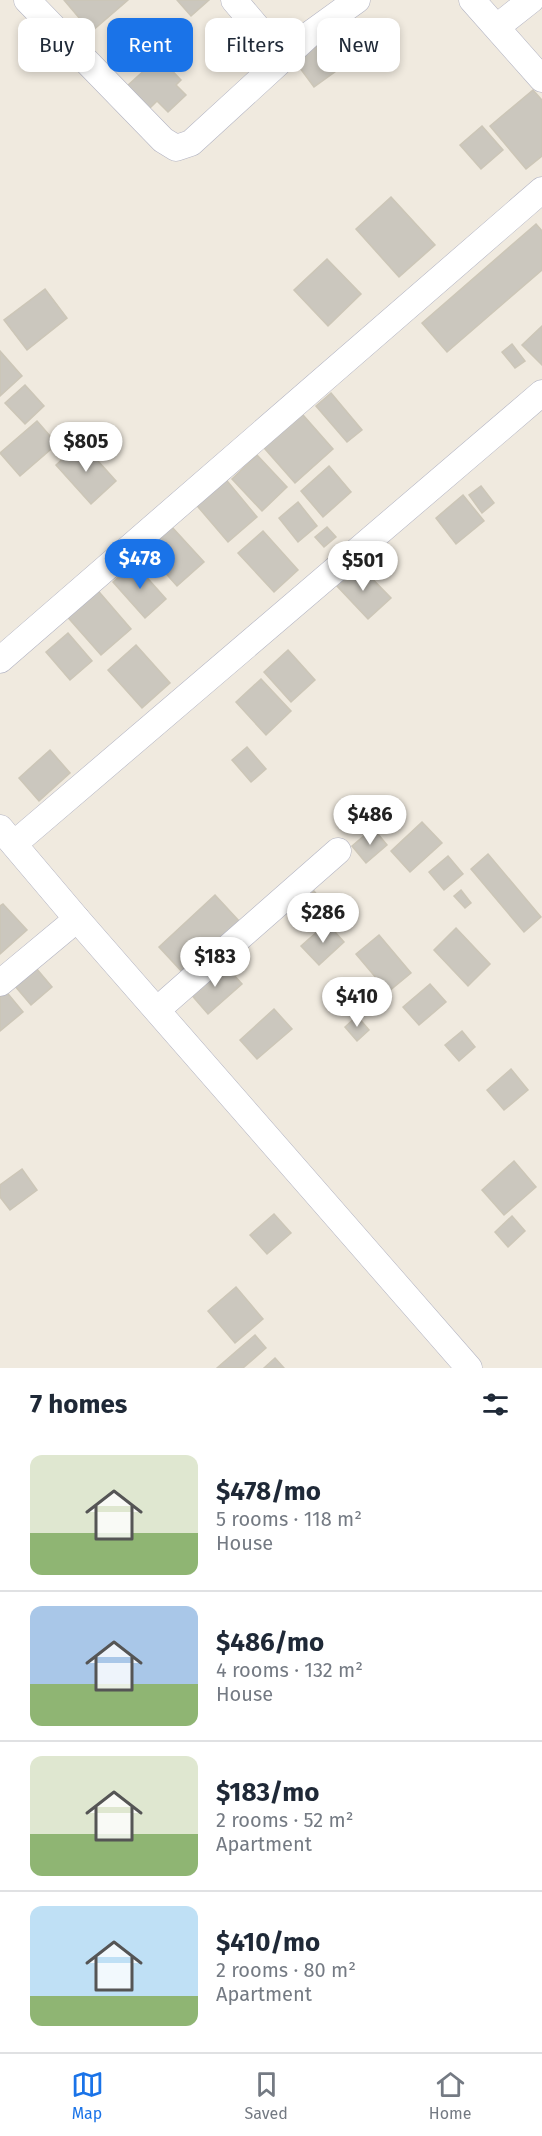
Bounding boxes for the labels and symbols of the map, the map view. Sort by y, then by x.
pin: $805 [50,422,122,473]
pin: $478 [104,539,176,590]
pin: $501 [327,541,399,592]
pin: $486 [334,795,406,846]
pin: $286 [287,893,359,944]
pin: $183 [179,937,251,988]
pin: $410 [321,977,393,1028]

